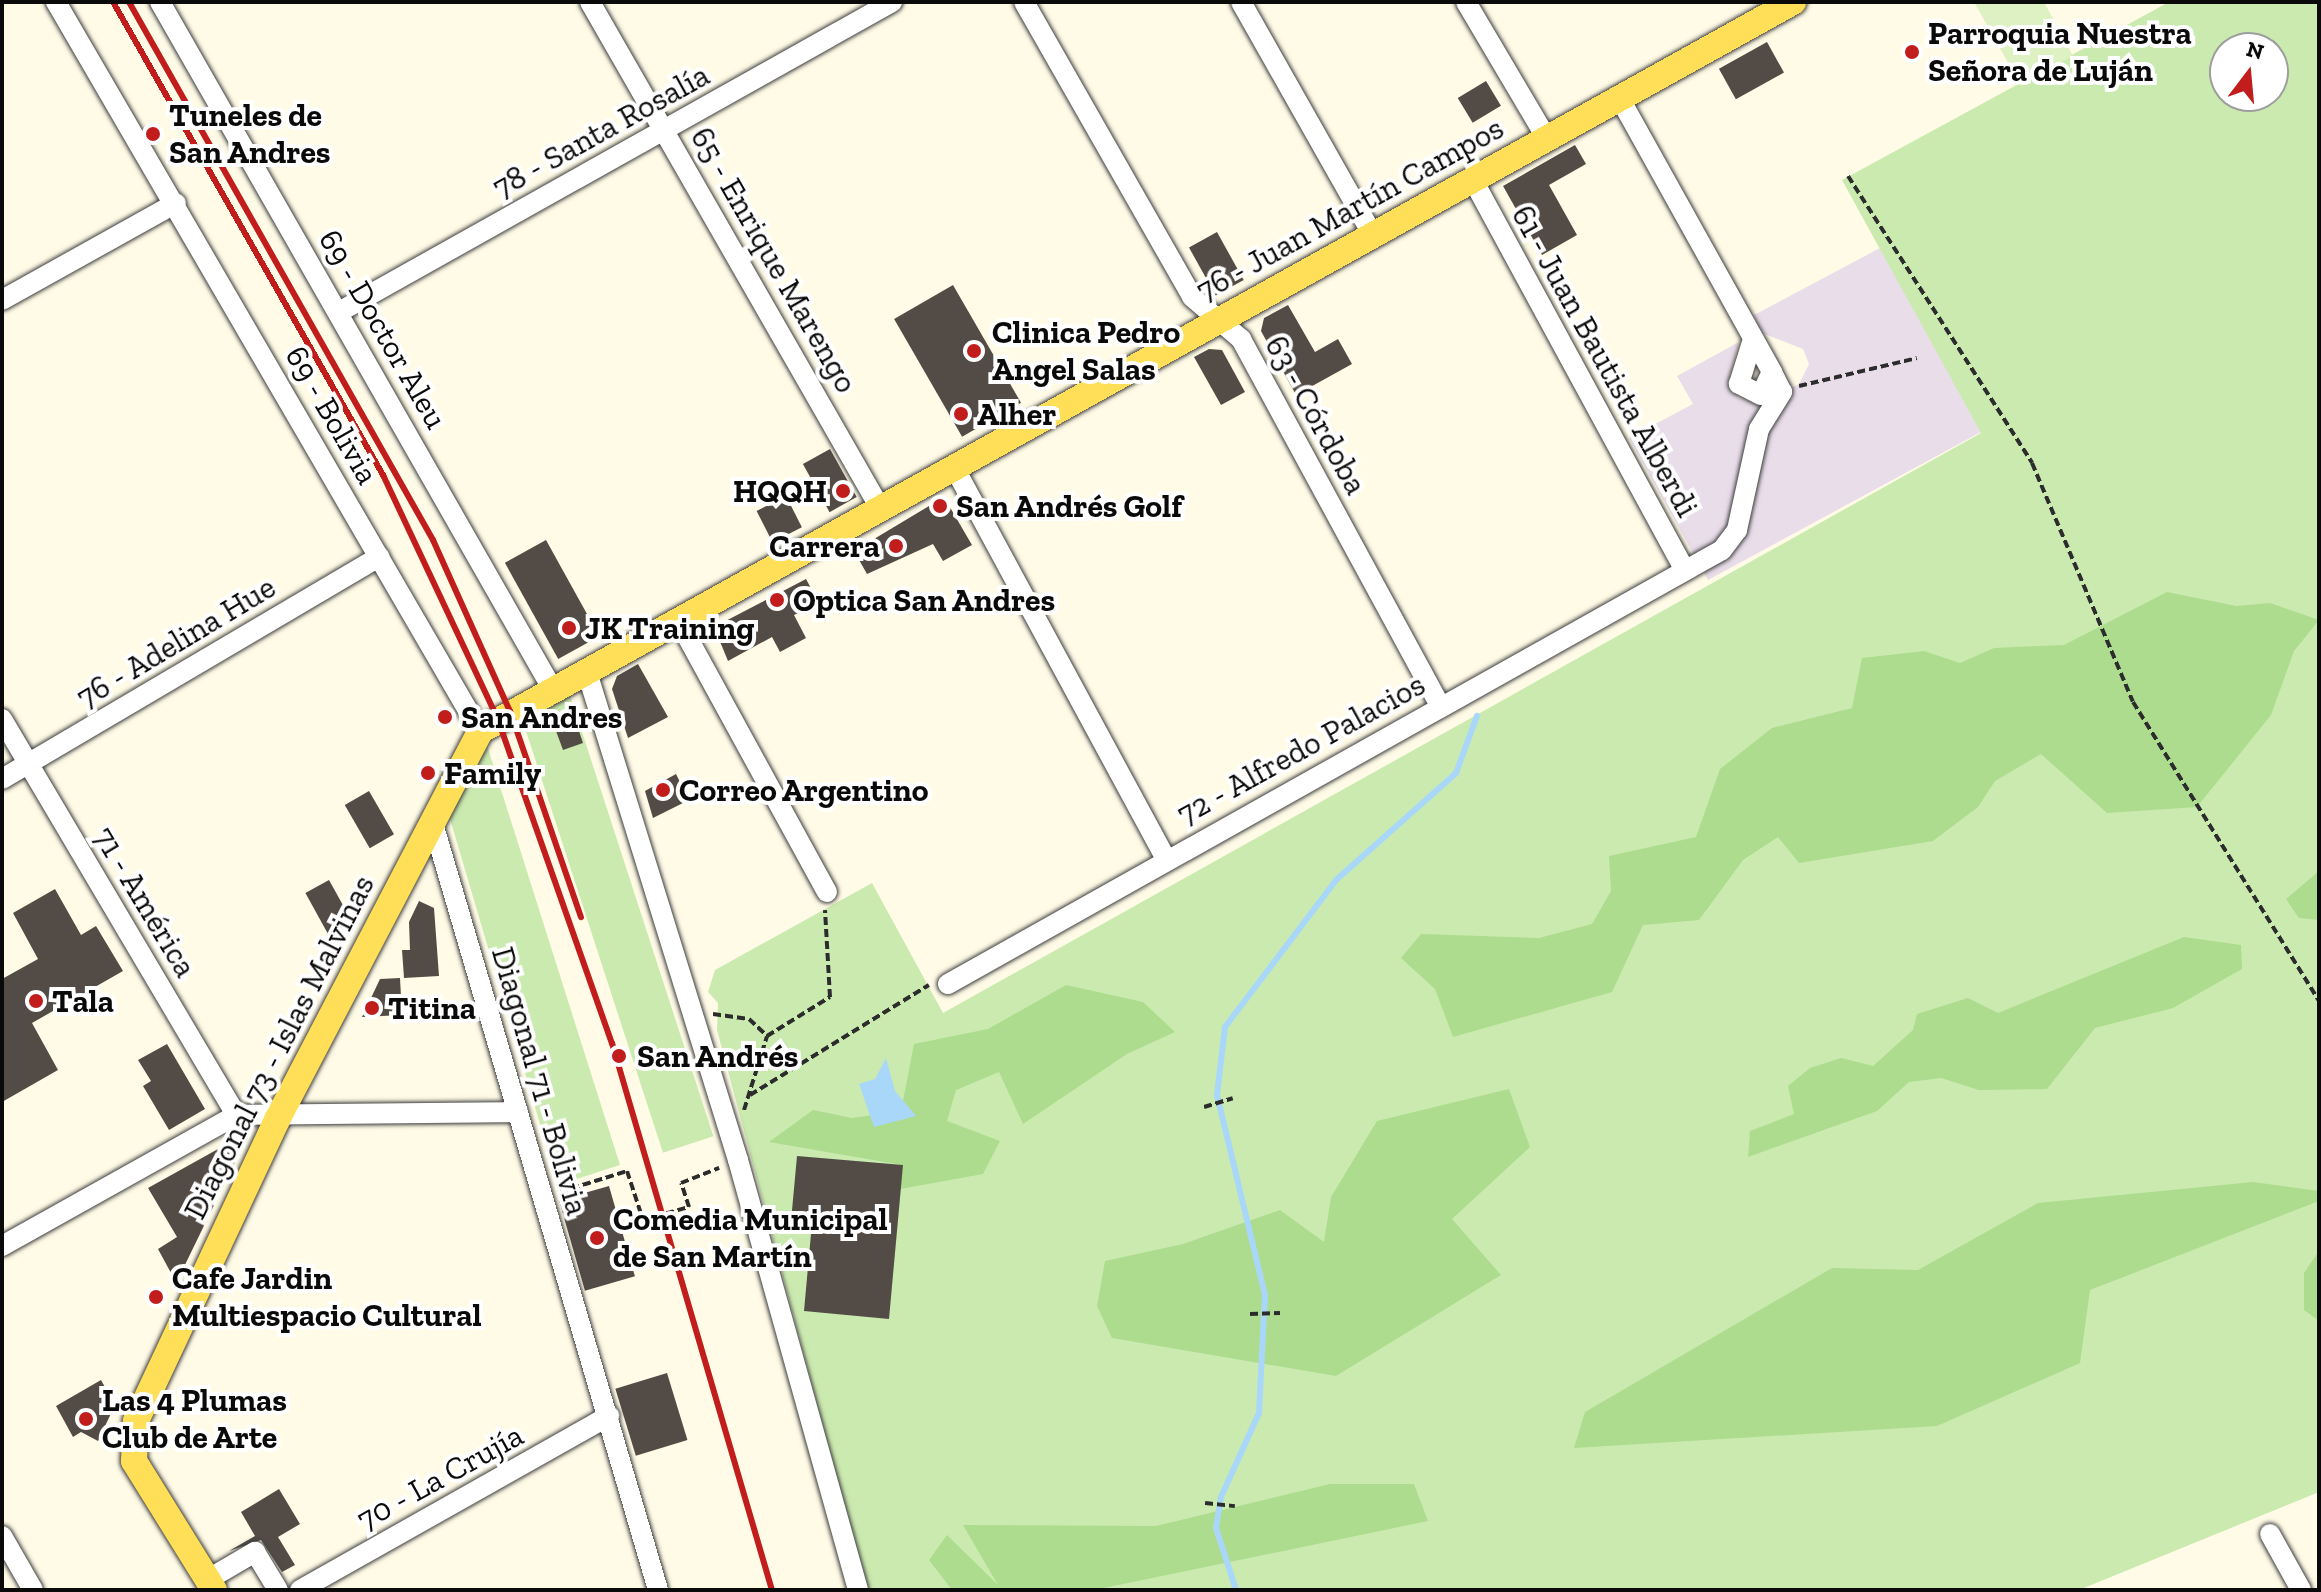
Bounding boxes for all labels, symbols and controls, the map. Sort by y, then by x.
place label: Parroquia Nuestra Señora de Luján [1928,15,2192,90]
north arrow [2209,32,2289,112]
text: N [2243,35,2267,66]
marker: Parroquia Nuestra Señora de Luján [1903,43,1921,61]
street label: 78 - Santa Rosalía [486,56,716,206]
place label: Tuneles de San Andres [169,97,331,172]
street label: 76 - Juan Martín Campos [1190,108,1510,310]
street label: 65 - Enrique Marengo [682,120,866,400]
marker: Tuneles de San Andres [144,125,162,143]
street label: 61 - Juan Bautista Alberdi [1503,198,1707,524]
street label: 69 - Doctor Aleu [310,222,456,436]
place label: Clinica Pedro Angel Salas [992,314,1180,389]
street label: 63 - Córdoba [1257,329,1375,501]
street label: 69 - Bolivia [277,339,387,491]
marker: Clinica Pedro Angel Salas [963,340,985,362]
place label: Alher [977,395,1056,433]
marker: Alher [952,405,970,423]
place label: HQQH [733,472,827,510]
marker: HQQH [834,482,852,500]
place label: San Andrés Golf [956,487,1183,525]
marker: San Andrés Golf [931,497,949,515]
place label: Carrera [769,527,880,565]
marker: Carrera [887,537,905,555]
street label: 76 - Adelina Hue [69,567,283,717]
place label: Optica San Andres [793,581,1056,619]
marker: Optica San Andres [768,591,786,609]
place label: JK Training [585,609,755,647]
marker: JK Training [560,619,578,637]
street label: 72 - Alfredo Palacios [1170,665,1432,833]
place label: San Andres [461,698,623,736]
marker: San Andres [436,708,454,726]
place label: Family [444,754,541,792]
marker: Family [419,764,437,782]
place label: Correo Argentino [679,771,929,809]
marker: Correo Argentino [654,781,672,799]
street label: 71 - América [85,820,205,984]
street label: Diagonal 73 - Islas Malvinas [175,869,383,1225]
street label: Diagonal 71 - Bolivia [483,943,597,1219]
place label: Tala [52,982,114,1020]
place label: Titina [388,989,476,1027]
marker: Tala [27,992,45,1010]
marker: Titina [363,999,381,1017]
place label: San Andrés [637,1037,799,1075]
marker: San Andrés [608,1045,630,1067]
place label: Comedia Municipal de San Martín [613,1201,887,1276]
marker: Comedia Municipal de San Martín [588,1229,606,1247]
place label: Cafe Jardin Multiespacio Cultural [172,1260,482,1335]
marker: Cafe Jardin Multiespacio Cultural [147,1288,165,1306]
place label: Las 4 Plumas Club de Arte [102,1382,287,1457]
marker: Las 4 Plumas Club de Arte [77,1410,95,1428]
street label: 70 - La Crujía [350,1416,530,1538]

